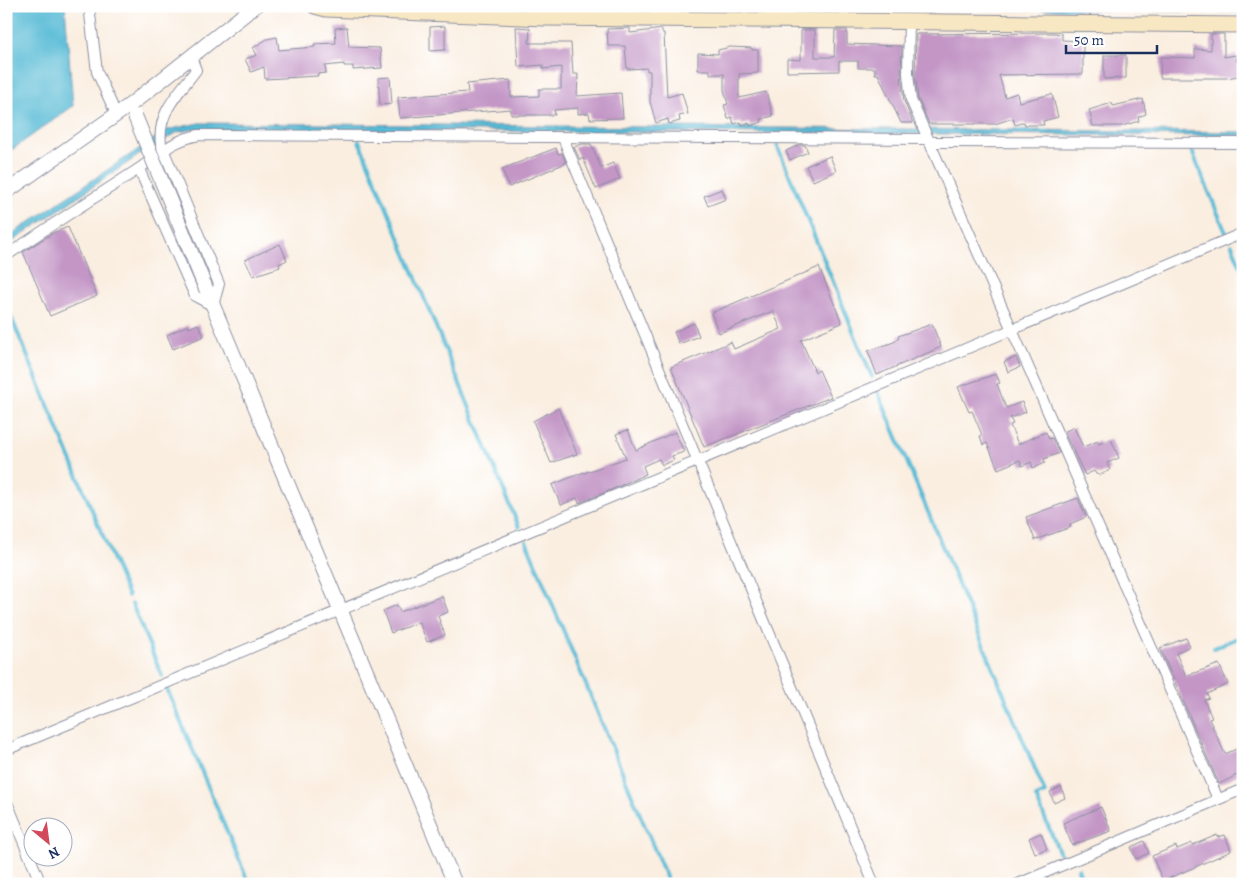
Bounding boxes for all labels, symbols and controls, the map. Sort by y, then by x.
scale bar [1066,22,1158,54]
text: 50 m [1074,30,1104,50]
north arrow [22,818,72,868]
text: N [45,842,63,864]

